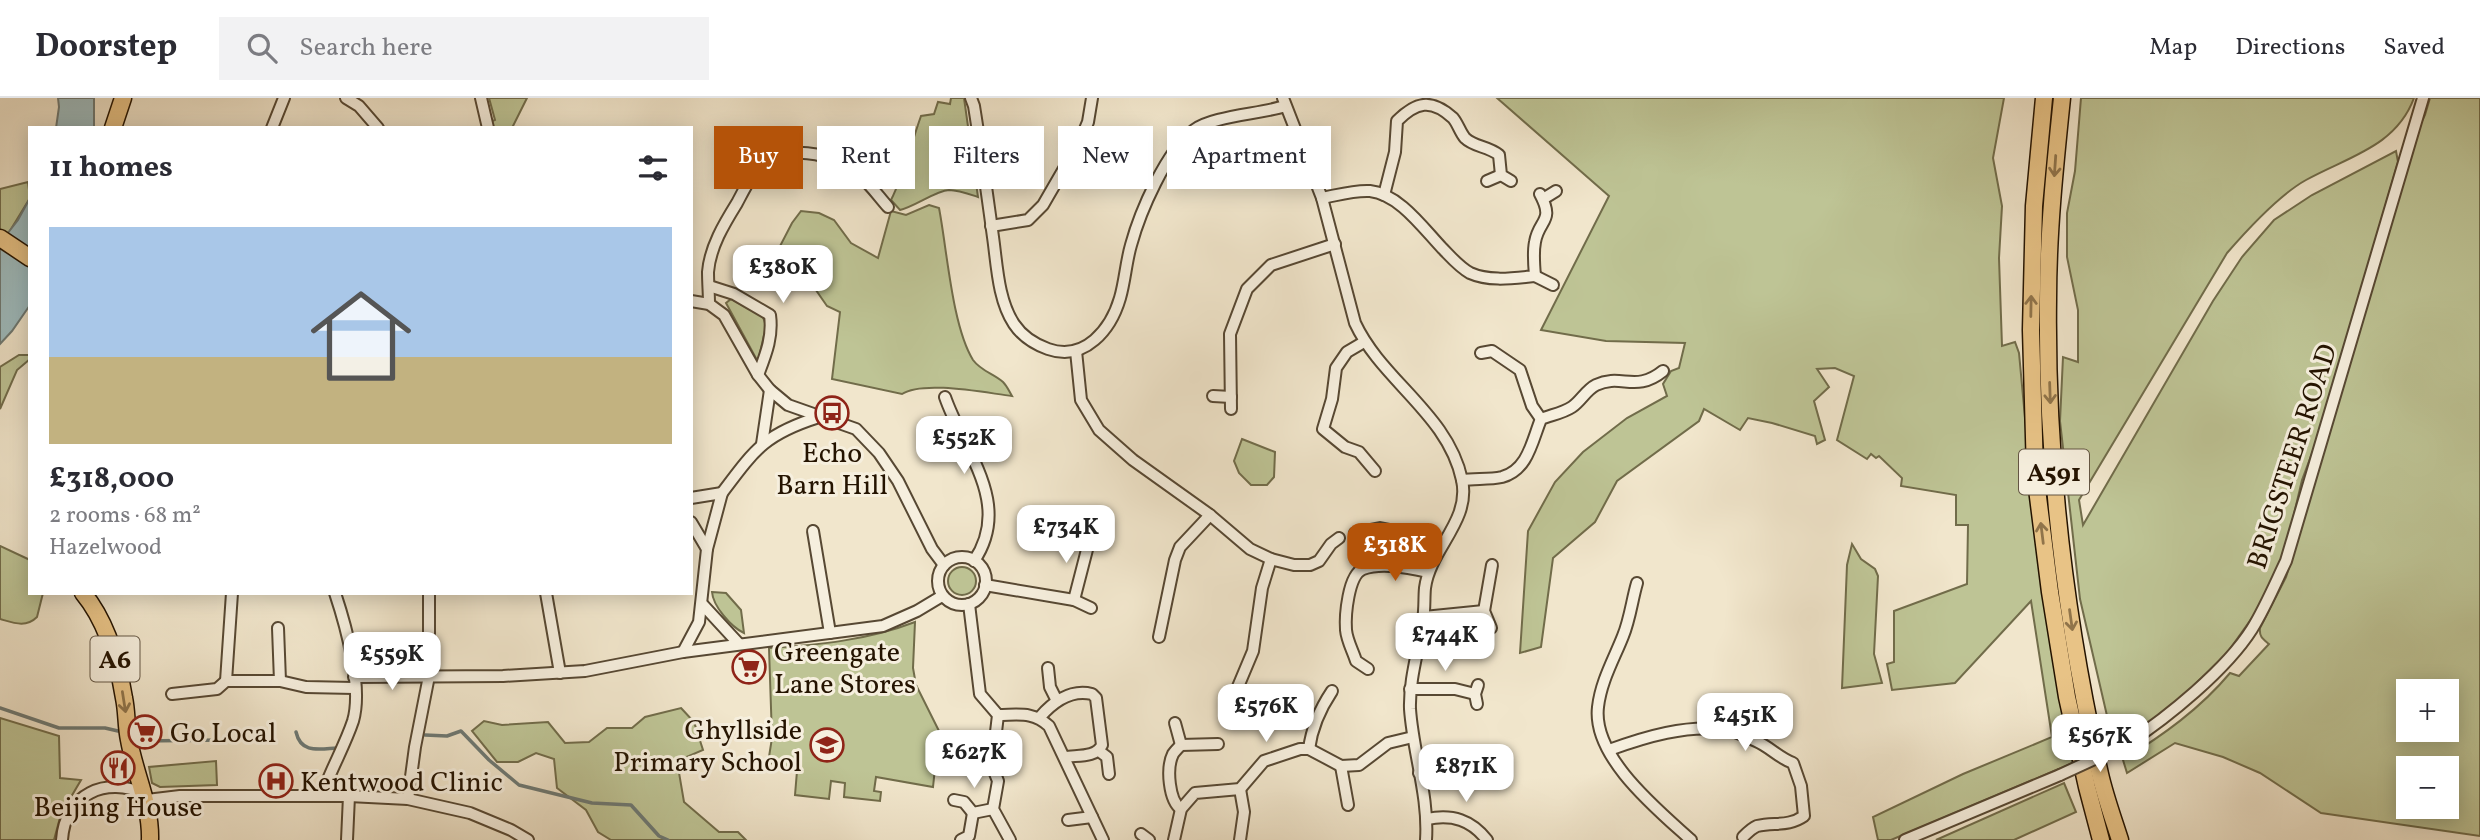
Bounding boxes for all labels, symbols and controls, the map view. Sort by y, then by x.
search box [219,17,709,80]
text: Doorstep [35,25,177,71]
icon: search [243,29,281,67]
text: Search here [299,30,433,66]
text: Map [2149,31,2197,65]
text: Directions [2235,31,2345,65]
text: Saved [2383,31,2445,65]
chip: Buy [714,126,803,189]
chip: Rent [817,126,915,189]
chip: Filters [929,126,1044,189]
chip: New [1058,126,1153,189]
chip: Apartment [1167,126,1331,189]
text: 11 homes [49,147,173,189]
icon: filters [634,149,672,187]
one-way arrow [2048,154,2061,177]
pin: £380K [734,246,832,305]
text: £380K [749,252,817,284]
icon: home [298,273,424,399]
one-way arrow [2025,294,2038,317]
street label: BRIGSTEER ROAD [2239,339,2348,574]
one-way arrow [2044,381,2057,404]
bus stop icon: Echo Barn Hill [813,394,851,432]
pin: £552K [915,416,1013,476]
text: £552K [932,423,996,455]
place label: Echo Barn Hill [776,435,888,506]
road number: A591 [2019,450,2089,494]
text: £318,000 [49,458,174,500]
text: 2 rooms · 68 m² [49,500,201,532]
pin: £734K [1017,505,1115,565]
text: £734K [1033,512,1099,544]
one-way arrow [2036,522,2049,545]
pin: £318K [1346,524,1444,583]
text: £318K [1363,530,1427,562]
text: Hazelwood [49,532,162,564]
one-way arrow [2065,608,2078,630]
pin: £744K [1396,614,1494,673]
text: £744K [1412,620,1479,652]
pin: £559K [343,632,441,692]
place label: Greengate Lane Stores [774,634,916,705]
road number: A6 [90,636,140,681]
text: £559K [360,639,424,671]
supermarket icon: Greengate Lane Stores [730,648,768,686]
map controls [2396,679,2459,819]
button: + [2396,679,2459,742]
pin: £576K [1217,684,1315,744]
one-way arrow [118,690,131,712]
text: £576K [1234,691,1298,723]
pin: £451K [1696,694,1794,753]
text: £451K [1713,700,1777,732]
place label: Ghyllside Primary School [613,712,802,783]
supermarket icon: Go Local [126,713,164,751]
pin: £567K [2051,714,2149,774]
place label: Go Local [170,715,276,754]
text: £567K [2068,721,2132,753]
school or university icon: Ghyllside Primary School [808,726,846,764]
pin: £627K [925,730,1023,790]
text: £627K [941,737,1007,769]
pin: £871K [1417,744,1515,804]
restaurant icon: Beijing House [99,749,137,787]
text: £871K [1435,751,1497,783]
button: − [2396,756,2459,819]
hospital icon: Kentwood Clinic [257,762,295,800]
place label: Kentwood Clinic [300,764,503,803]
place label: Beijing House [34,789,202,828]

